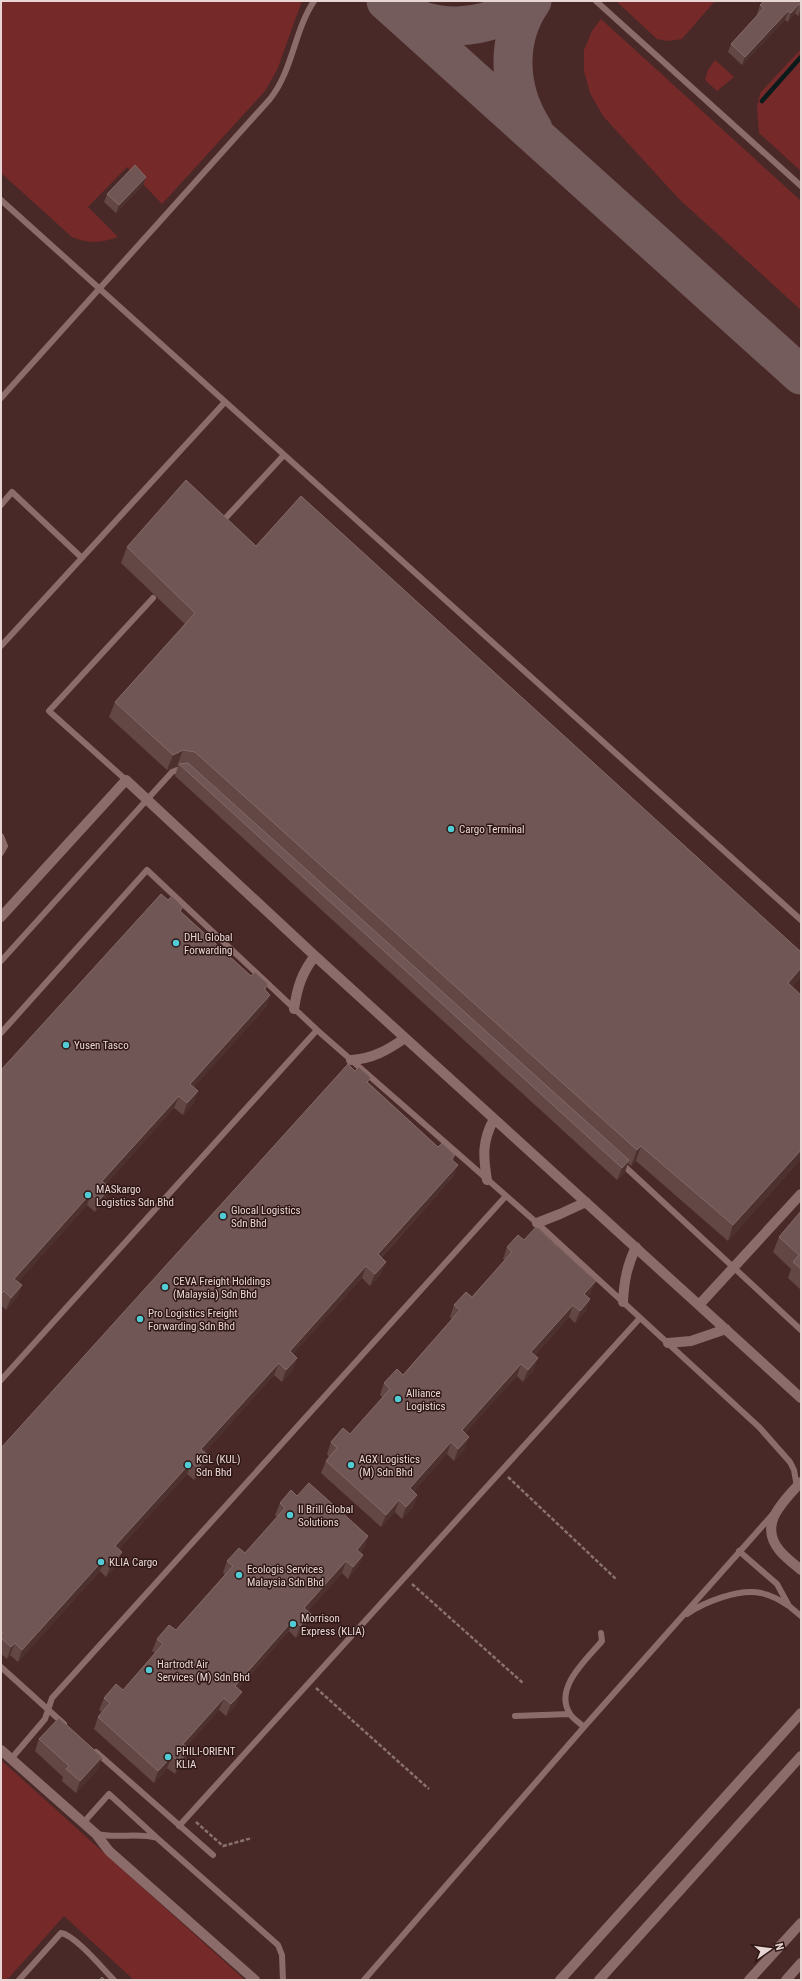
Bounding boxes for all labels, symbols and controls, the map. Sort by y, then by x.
place label: Cargo Terminal [459,823,525,836]
marker: Cargo Terminal [446,824,456,834]
place label: DHL Global Forwarding [184,931,233,957]
marker: DHL Global Forwarding [171,938,181,948]
place label: Yusen Tasco [74,1039,129,1052]
marker: Yusen Tasco [61,1040,71,1050]
place label: MASkargo Logistics Sdn Bhd [96,1183,174,1209]
marker: MASkargo Logistics Sdn Bhd [83,1190,93,1200]
place label: Glocal Logistics Sdn Bhd [231,1204,301,1230]
marker: Glocal Logistics Sdn Bhd [218,1211,228,1221]
place label: CEVA Freight Holdings (Malaysia) Sdn Bhd [173,1275,271,1301]
marker: CEVA Freight Holdings (Malaysia) Sdn Bhd [160,1282,170,1292]
place label: Pro Logistics Freight Forwarding Sdn Bhd [148,1307,238,1333]
marker: Pro Logistics Freight Forwarding Sdn Bhd [135,1314,145,1324]
place label: Alliance Logistics [406,1387,446,1413]
marker: Alliance Logistics [393,1394,403,1404]
place label: KGL (KUL) Sdn Bhd [196,1453,240,1479]
place label: AGX Logistics (M) Sdn Bhd [359,1453,420,1479]
marker: KGL (KUL) Sdn Bhd [183,1460,193,1470]
marker: AGX Logistics (M) Sdn Bhd [346,1460,356,1470]
place label: II Brill Global Solutions [298,1503,353,1529]
marker: II Brill Global Solutions [285,1510,295,1520]
place label: KLIA Cargo [109,1556,158,1569]
marker: KLIA Cargo [96,1557,106,1567]
place label: Ecologis Services Malaysia Sdn Bhd [247,1563,324,1589]
marker: Ecologis Services Malaysia Sdn Bhd [234,1570,244,1580]
place label: Morrison Express (KLIA) [301,1612,365,1638]
marker: Morrison Express (KLIA) [288,1619,298,1629]
place label: Hartrodt Air Services (M) Sdn Bhd [157,1658,250,1684]
marker: Hartrodt Air Services (M) Sdn Bhd [144,1665,154,1675]
place label: PHILI-ORIENT KLIA [176,1745,236,1771]
marker: PHILI-ORIENT KLIA [163,1752,173,1762]
north arrow [750,1929,790,1969]
text: N [772,1942,786,1952]

